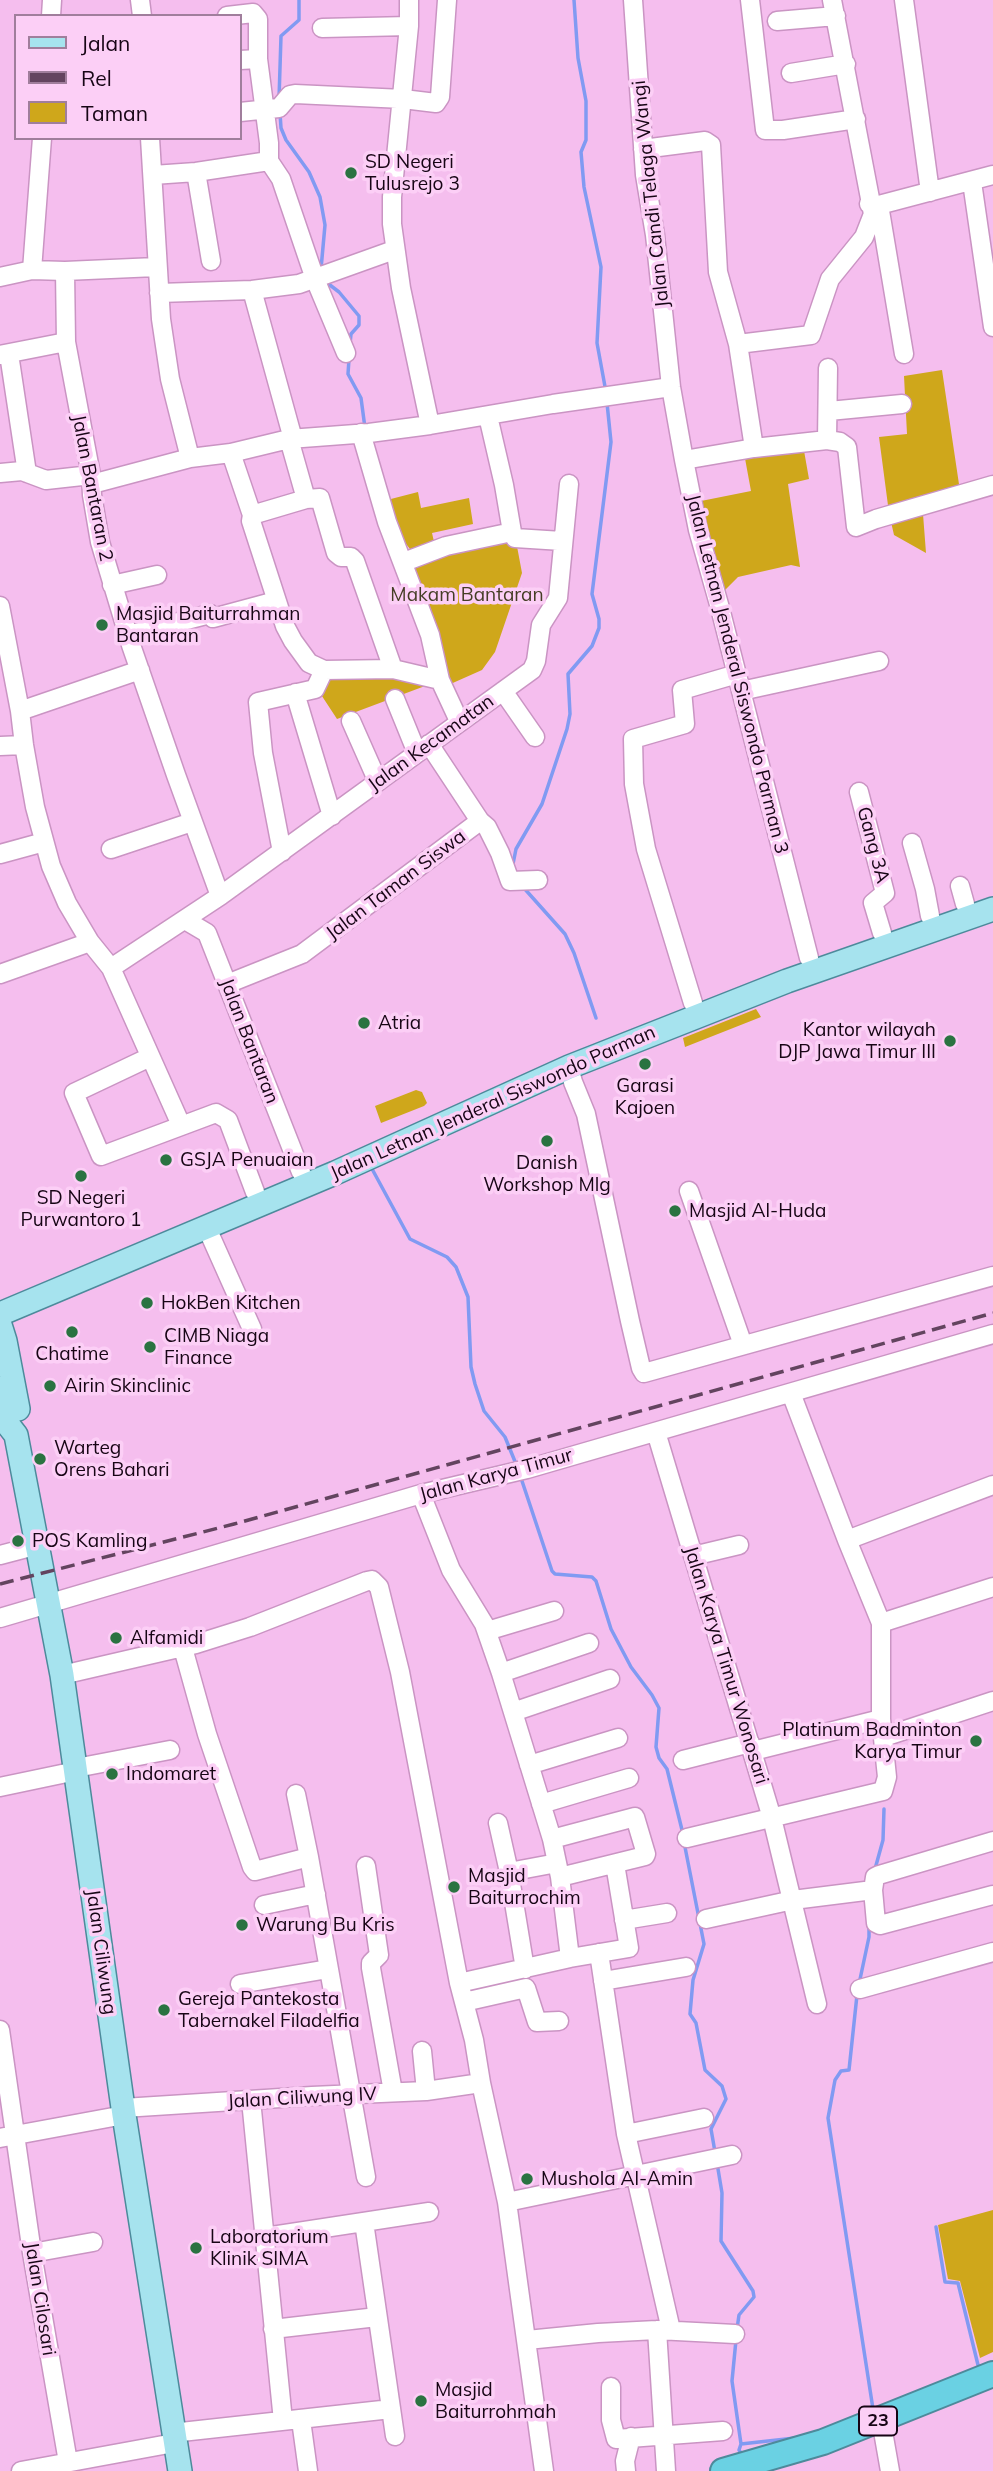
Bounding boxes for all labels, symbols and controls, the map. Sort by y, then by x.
legend [14,14,242,140]
text: Jalan [81,30,130,56]
text: Rel [81,65,112,91]
street label: Jalan Candi Telaga Wangi [628,79,674,309]
text: Taman [81,100,148,126]
place label: SD Negeri Tulusrejo 3 [365,151,460,195]
marker: SD Negeri Tulusrejo 3 [343,165,359,181]
street label: Jalan Bantaran 2 [67,413,117,563]
street label: Jalan Letnan Jenderal Siswondo Parman 3 [681,492,793,856]
park label: Makam Bantaran [390,584,544,606]
place label: Masjid Baiturrahman Bantaran [116,603,300,647]
marker: Masjid Baiturrahman Bantaran [94,617,110,633]
street label: Jalan Kecamatan [364,690,498,796]
street label: Gang 3A [852,804,894,886]
street label: Jalan Taman Siswa [322,825,470,945]
street label: Jalan Bantaran [215,975,283,1107]
place label: Atria [378,1012,421,1034]
marker: Atria [356,1015,372,1031]
place label: Kantor wilayah DJP Jawa Timur III [778,1019,936,1063]
street label: Jalan Letnan Jenderal Siswondo Parman [327,1021,659,1185]
marker: Kantor wilayah DJP Jawa Timur III [942,1033,958,1049]
marker: Garasi Kajoen [637,1056,653,1072]
place label: Garasi Kajoen [615,1075,675,1119]
marker: Danish Workshop Mlg [539,1133,555,1149]
place label: GSJA Penuaian [180,1149,314,1171]
marker: GSJA Penuaian [158,1152,174,1168]
place label: Danish Workshop Mlg [483,1152,611,1196]
marker: SD Negeri Purwantoro 1 [73,1168,89,1184]
place label: SD Negeri Purwantoro 1 [21,1187,141,1231]
place label: Masjid Al-Huda [689,1200,826,1222]
marker: Masjid Al-Huda [667,1203,683,1219]
place label: HokBen Kitchen [161,1292,301,1314]
marker: HokBen Kitchen [139,1295,155,1311]
marker: Chatime [64,1324,80,1340]
place label: CIMB Niaga Finance [164,1325,269,1369]
marker: CIMB Niaga Finance [142,1339,158,1355]
place label: Chatime [35,1343,109,1365]
place label: Airin Skinclinic [64,1375,191,1397]
marker: Airin Skinclinic [42,1378,58,1394]
place label: Warteg Orens Bahari [54,1437,170,1481]
street label: Jalan Karya Timur [417,1444,575,1506]
marker: Warteg Orens Bahari [32,1451,48,1467]
place label: POS Kamling [32,1530,147,1552]
marker: POS Kamling [10,1533,26,1549]
street label: Jalan Karya Timur Wonosari [679,1543,773,1787]
place label: Alfamidi [130,1627,203,1649]
marker: Alfamidi [108,1630,124,1646]
place label: Platinum Badminton Karya Timur [782,1719,962,1763]
marker: Platinum Badminton Karya Timur [968,1733,984,1749]
place label: Indomaret [126,1763,216,1785]
marker: Indomaret [104,1766,120,1782]
place label: Masjid Baiturrochim [468,1865,581,1909]
marker: Masjid Baiturrochim [446,1879,462,1895]
street label: Jalan Ciliwung [81,1888,121,2016]
place label: Warung Bu Kris [256,1914,395,1936]
marker: Warung Bu Kris [234,1917,250,1933]
place label: Gereja Pantekosta Tabernakel Filadelfia [178,1988,360,2032]
marker: Gereja Pantekosta Tabernakel Filadelfia [156,2002,172,2018]
street label: Jalan Ciliwung IV [227,2083,377,2113]
place label: Mushola Al-Amin [541,2168,693,2190]
marker: Mushola Al-Amin [519,2171,535,2187]
place label: Laboratorium Klinik SIMA [210,2226,329,2270]
marker: Laboratorium Klinik SIMA [188,2240,204,2256]
street label: Jalan Cilosari [20,2241,60,2357]
place label: Masjid Baiturrohmah [435,2379,556,2423]
marker: Masjid Baiturrohmah [413,2393,429,2409]
road number: 23 [859,2406,897,2435]

